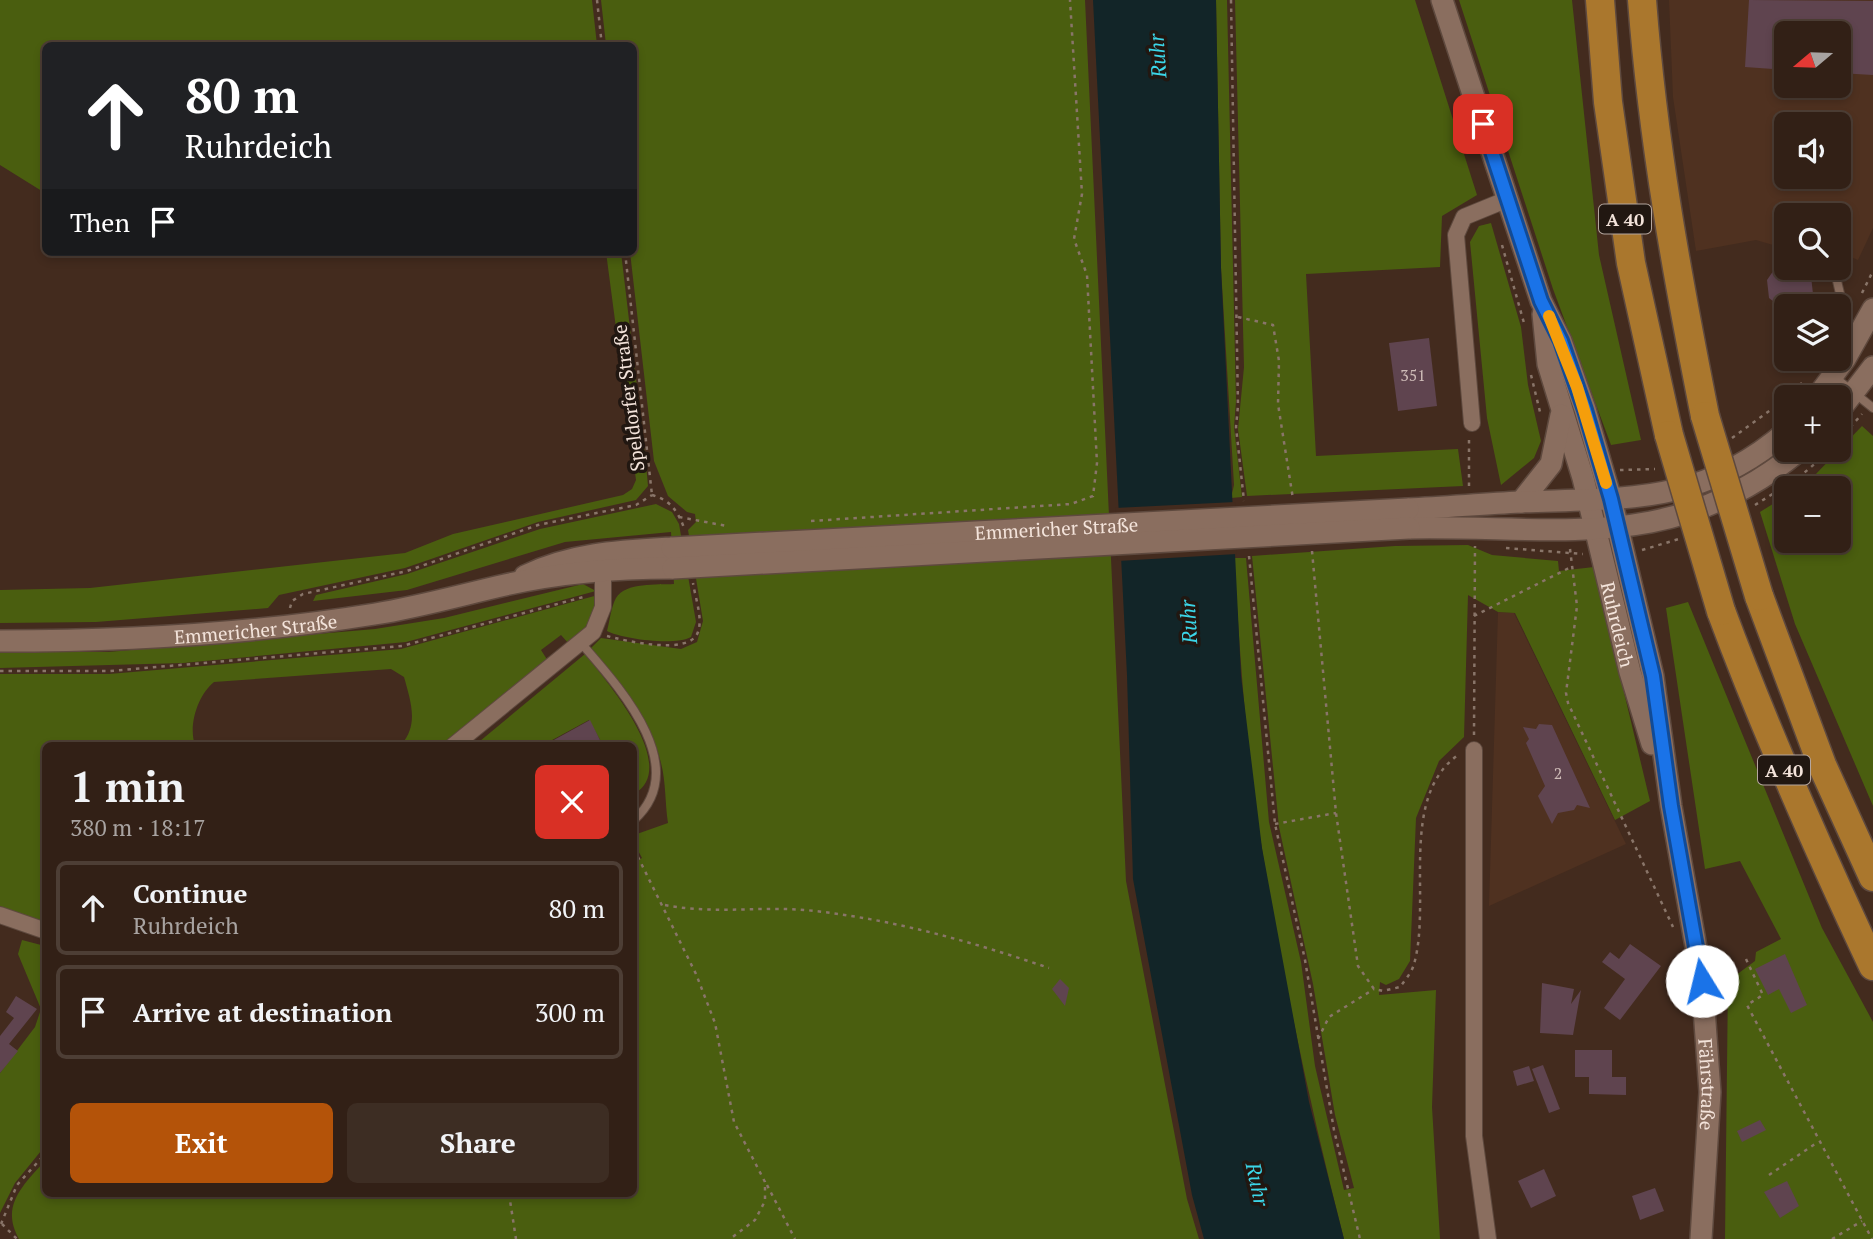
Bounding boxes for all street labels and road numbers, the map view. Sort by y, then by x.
road number: A 40 [1599,204,1651,233]
street label: Speldorfer Straße [607,323,649,473]
street label: Emmericher Straße [974,511,1139,544]
street label: Ruhrdeich [1596,579,1641,670]
street label: Emmericher Straße [173,607,339,648]
road number: A 40 [1758,756,1810,784]
street label: Fährstraße [1694,1038,1722,1131]

